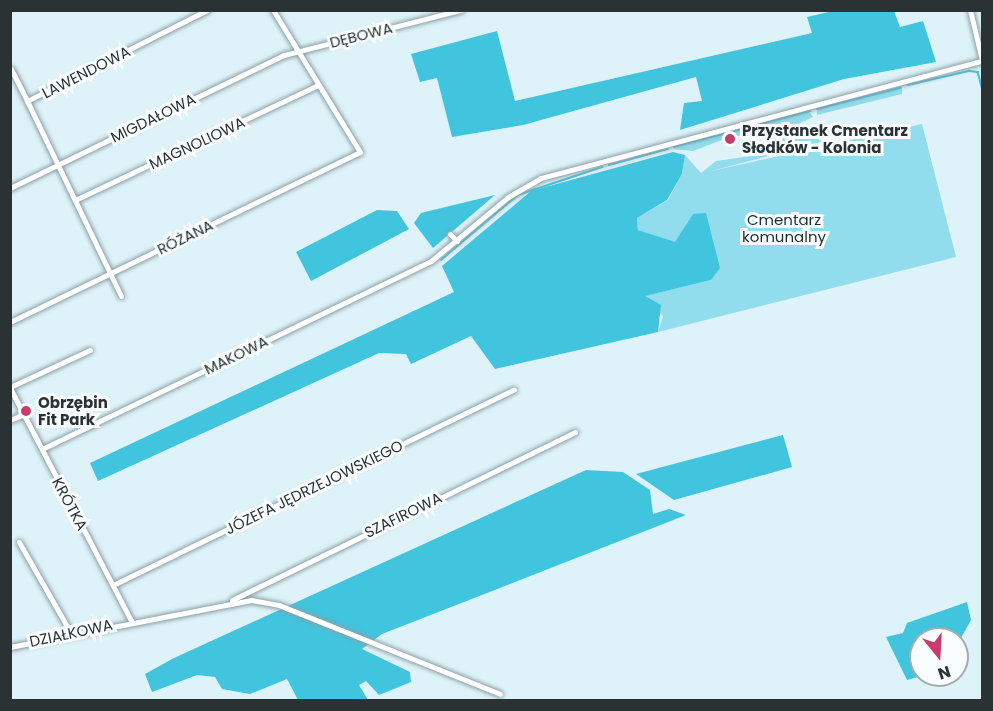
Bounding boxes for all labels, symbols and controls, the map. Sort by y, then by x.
street label: DĘBOWA [328,19,394,51]
street label: LAWENDOWA [39,42,133,102]
street label: MIGDAŁOWA [108,90,198,146]
street label: MAGNOLIOWA [146,113,248,173]
place label: Przystanek Cmentarz Słodków - Kolonia [742,121,908,156]
marker: Przystanek Cmentarz Słodków - Kolonia [723,132,737,146]
park label: Cmentarz komunalny [742,210,826,245]
street label: RÓŻANA [154,216,216,258]
street label: MAKOWA [201,332,271,378]
place label: Obrzębin Fit Park [38,393,108,428]
marker: Obrzębin Fit Park [19,404,33,418]
street label: JÓZEFA JĘDRZEJOWSKIEGO [222,436,406,538]
street label: KRÓTKA [49,475,91,533]
street label: SZAFIROWA [361,489,445,541]
street label: DZIAŁKOWA [28,615,114,651]
north arrow [909,627,969,687]
text: N [935,660,953,685]

